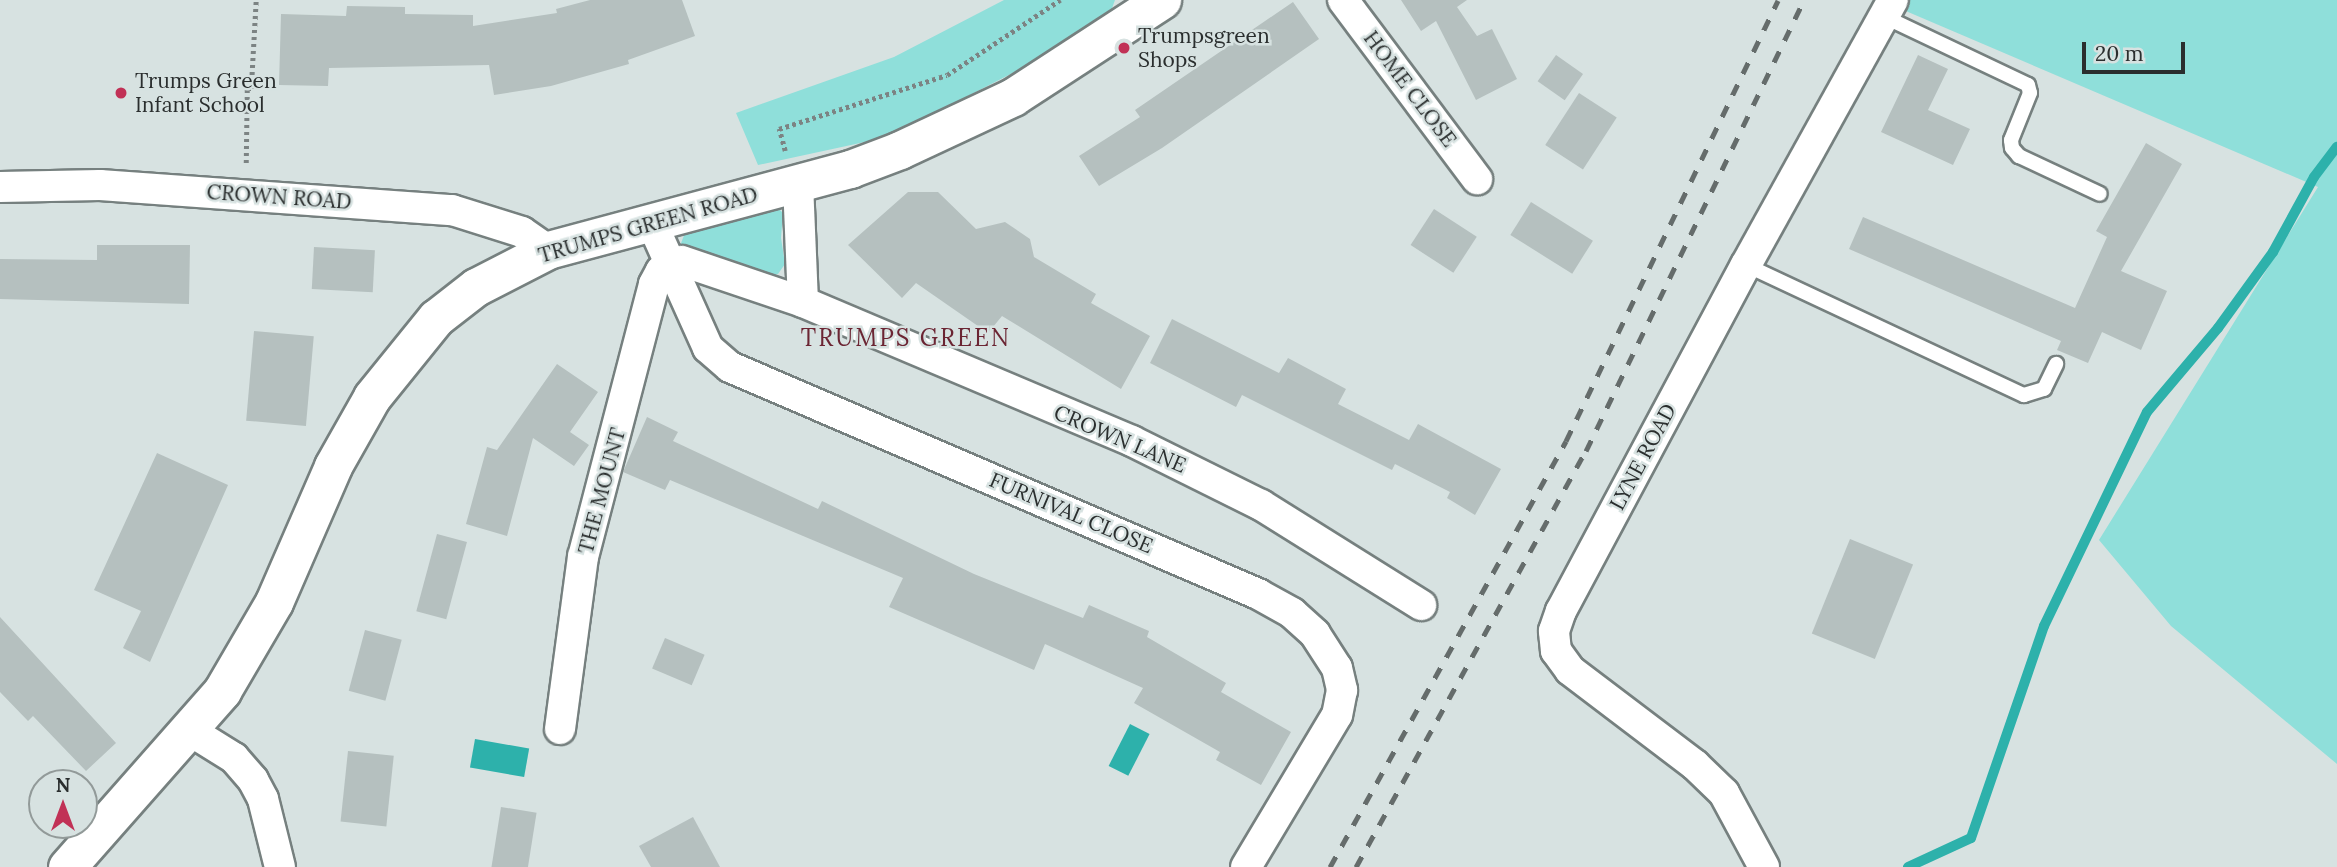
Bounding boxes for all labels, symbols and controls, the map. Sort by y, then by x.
place label: Trumpsgreen Shops [1138,23,1270,73]
street label: HOME CLOSE [1358,26,1462,152]
scale bar [2085,28,2188,72]
marker: Trumpsgreen Shops [1116,40,1132,56]
text: 20 m [2095,40,2144,67]
place label: Trumps Green Infant School [135,68,277,118]
marker: Trumps Green Infant School [113,85,129,101]
street label: CROWN ROAD [206,179,352,215]
street label: TRUMPS GREEN ROAD [535,182,761,268]
district label: TRUMPS GREEN [802,324,1010,352]
street label: CROWN LANE [1050,400,1190,478]
street label: LYNE ROAD [1604,400,1682,514]
street label: THE MOUNT [573,425,631,557]
street label: FURNIVAL CLOSE [985,467,1157,559]
north arrow [28,769,98,839]
text: N [56,773,70,797]

